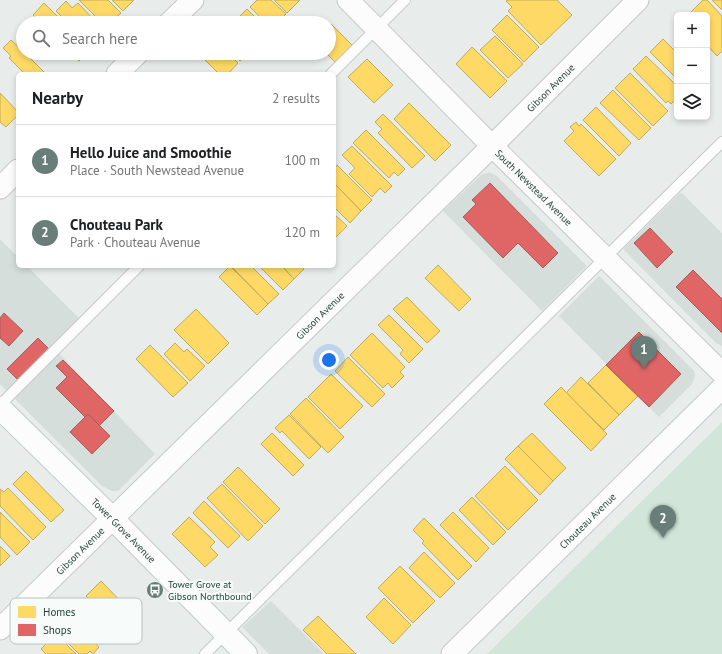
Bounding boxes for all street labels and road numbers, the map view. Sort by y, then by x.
street label: Gibson Avenue [524,61,578,115]
street label: South Newstead Avenue [492,147,575,229]
street label: Gibson Avenue [293,289,347,342]
street label: Chouteau Avenue [557,490,619,552]
street label: Tower Grove Avenue [88,495,158,566]
street label: Gibson Avenue [53,524,107,578]

